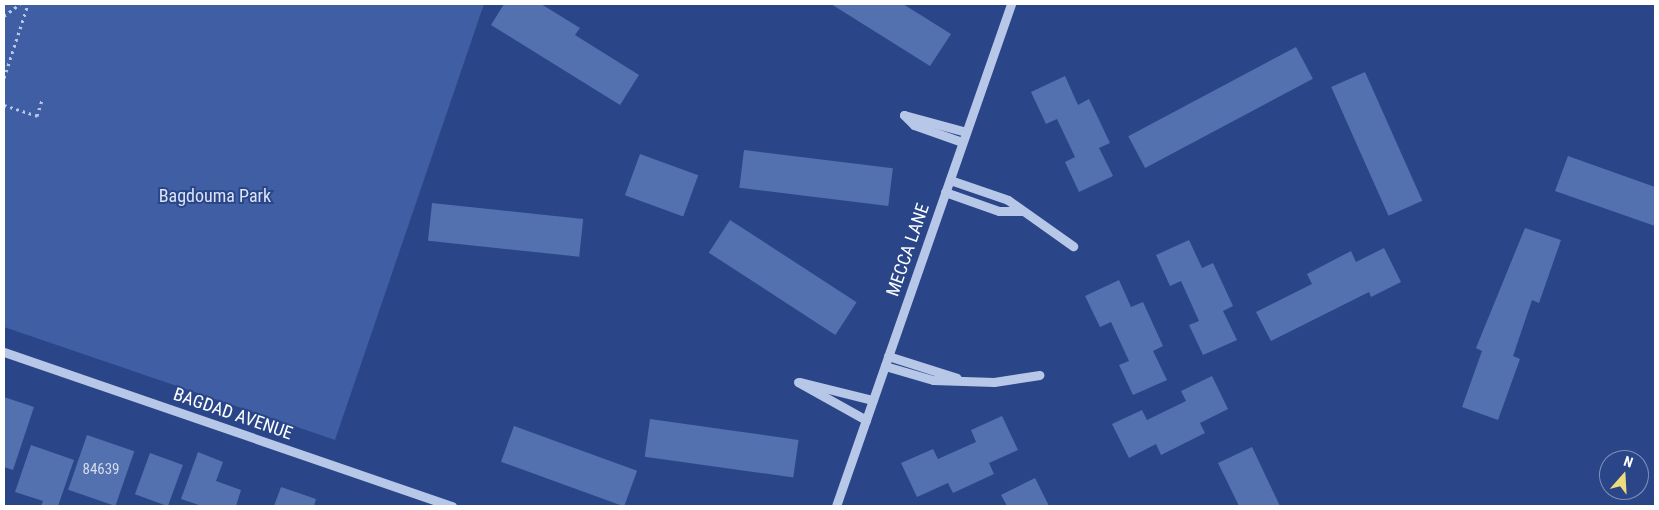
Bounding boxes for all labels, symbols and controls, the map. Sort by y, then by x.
park label: Bagdouma Park [159,185,271,207]
street label: MECCA LANE [882,201,934,299]
street label: BAGDAD AVENUE [171,384,295,444]
north arrow [1599,450,1649,500]
text: N [1622,453,1635,471]
house number: 84639 [82,461,120,479]

